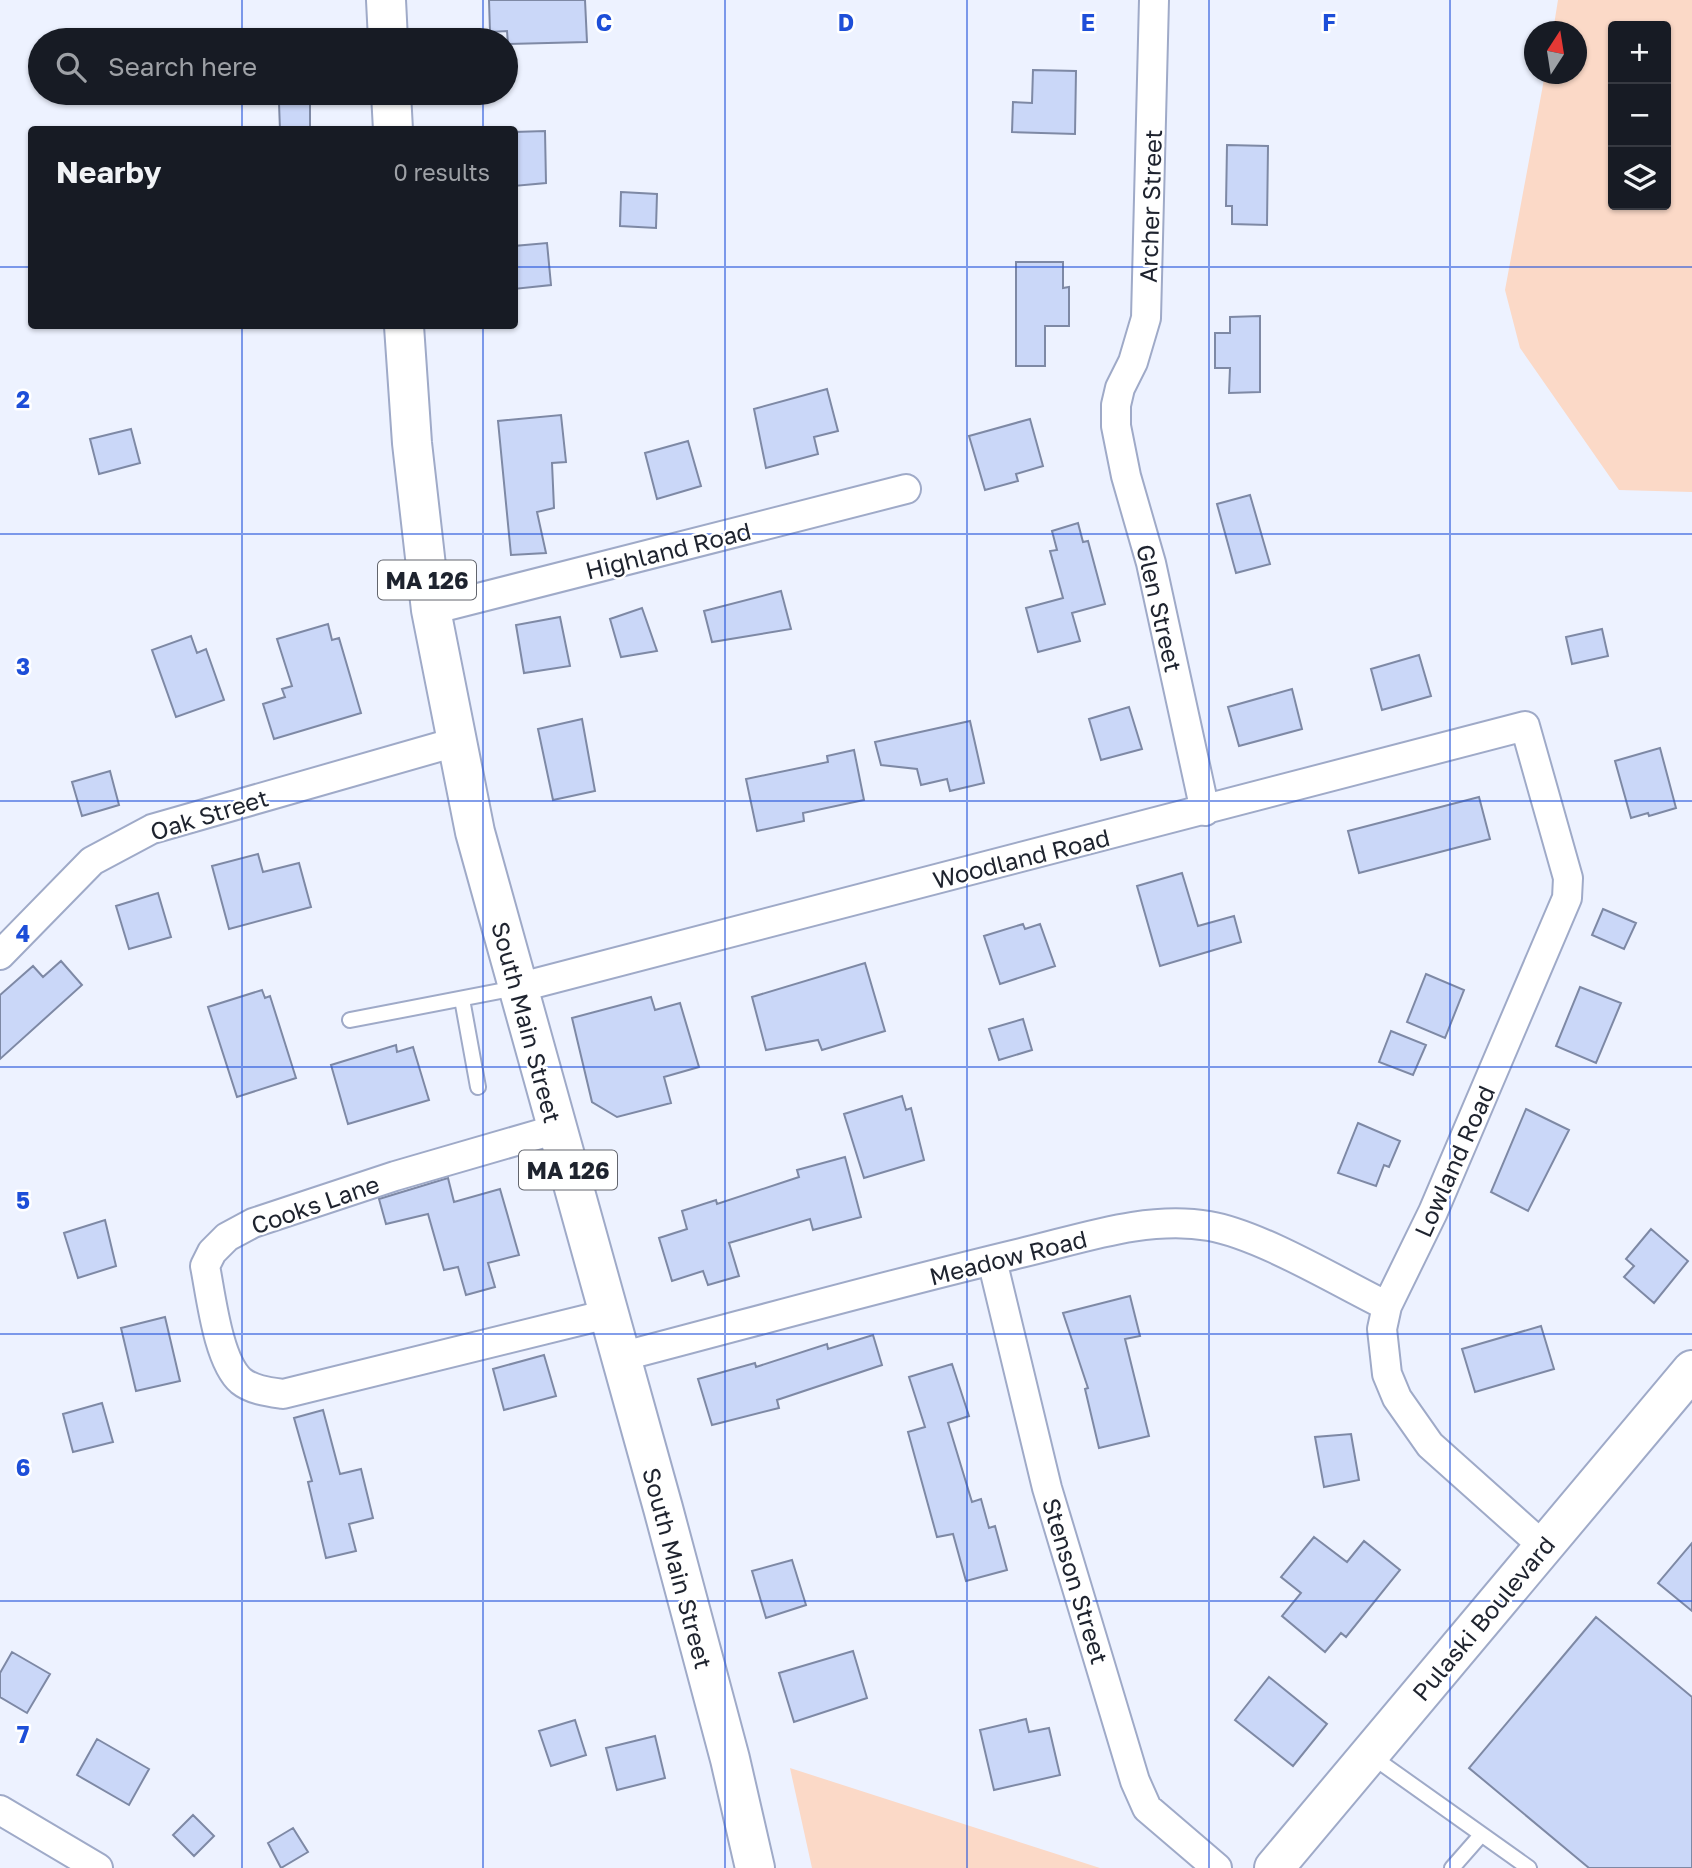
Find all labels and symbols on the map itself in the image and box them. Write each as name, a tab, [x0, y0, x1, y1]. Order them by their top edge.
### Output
text: C	[596, 8, 612, 36]
text: D	[838, 8, 854, 36]
text: E	[1081, 8, 1095, 36]
text: F	[1322, 8, 1336, 36]
north arrow	[1524, 21, 1587, 84]
street label: Archer Street	[1133, 129, 1167, 283]
text: 2	[16, 385, 30, 413]
street label: Highland Road	[582, 515, 754, 585]
street label: Glen Street	[1131, 541, 1189, 675]
road number: MA 126	[378, 560, 476, 600]
text: 3	[16, 652, 30, 680]
street label: Oak Street	[146, 782, 272, 846]
street label: Woodland Road	[930, 822, 1112, 894]
street label: South Main Street	[486, 918, 568, 1126]
text: 4	[16, 919, 30, 947]
street label: Lowland Road	[1408, 1081, 1500, 1241]
road number: MA 126	[519, 1150, 617, 1190]
street label: Cooks Lane	[247, 1169, 383, 1239]
text: 5	[16, 1186, 30, 1214]
street label: Meadow Road	[926, 1223, 1090, 1291]
text: 6	[16, 1453, 30, 1481]
street label: South Main Street	[637, 1464, 719, 1672]
street label: Stenson Street	[1037, 1494, 1115, 1668]
street label: Pulaski Boulevard	[1406, 1530, 1560, 1706]
text: 7	[17, 1720, 29, 1748]

